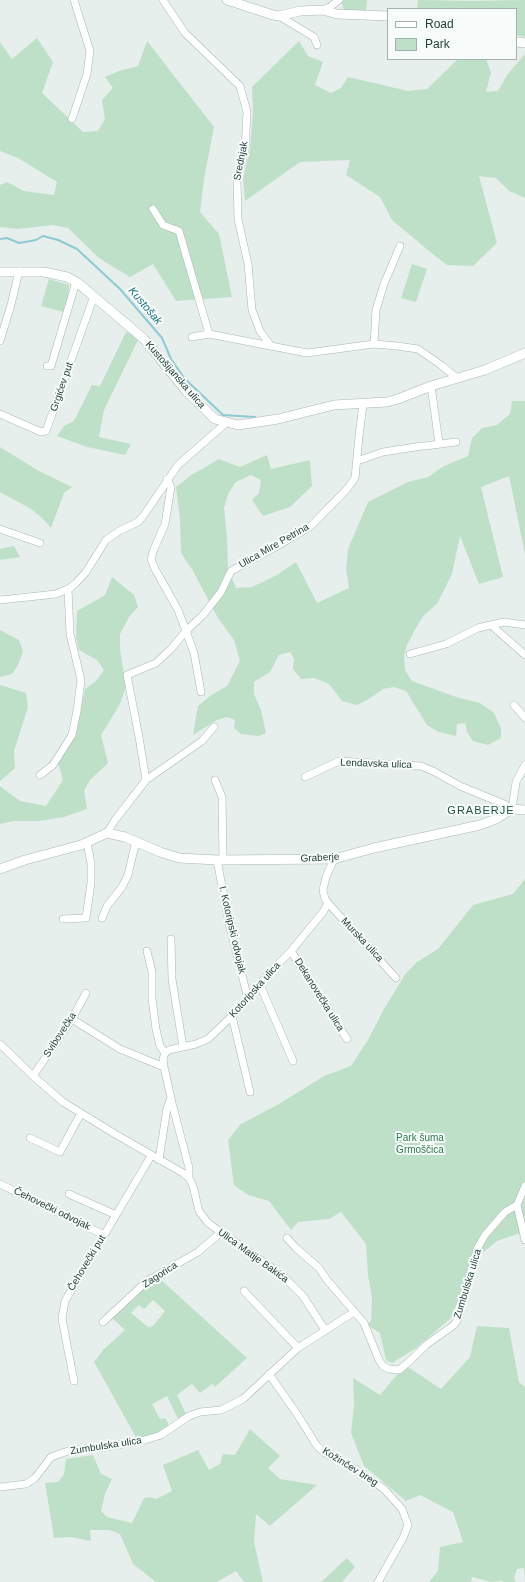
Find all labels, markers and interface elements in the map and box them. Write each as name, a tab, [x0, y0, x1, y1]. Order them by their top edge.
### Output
legend	[387, 8, 517, 60]
text: Road	[425, 17, 454, 31]
text: Park	[425, 37, 450, 51]
street label: Srednjak	[231, 140, 251, 182]
water label: Kustošak	[125, 284, 165, 328]
street label: Kustošijanska ulica	[143, 339, 207, 411]
street label: Grgićev put	[48, 361, 76, 413]
street label: Ulica Mire Petrina	[237, 521, 311, 571]
street label: Lendavska ulica	[340, 757, 412, 771]
district label: GRABERJE	[447, 804, 515, 818]
street label: Graberje	[300, 851, 340, 865]
street label: I. Kotoripski odvojak	[216, 885, 248, 975]
street label: Murska ulica	[338, 915, 386, 965]
street label: Dekanovečka ulica	[292, 956, 346, 1034]
street label: Kotoripska ulica	[227, 960, 283, 1020]
street label: Svibovečka	[41, 1010, 79, 1060]
park label: Park šuma Grmoščica	[396, 1132, 444, 1156]
street label: Čehovečki odvojak	[12, 1185, 92, 1233]
street label: Ulica Matije Bakića	[215, 1226, 291, 1286]
street label: Čehovečki put	[66, 1233, 108, 1293]
street label: Zumbulska ulica	[452, 1248, 484, 1320]
street label: Zagorica	[140, 1259, 180, 1291]
street label: Zumbulska ulica	[69, 1434, 143, 1458]
street label: Kožinčev breg	[320, 1445, 380, 1489]

